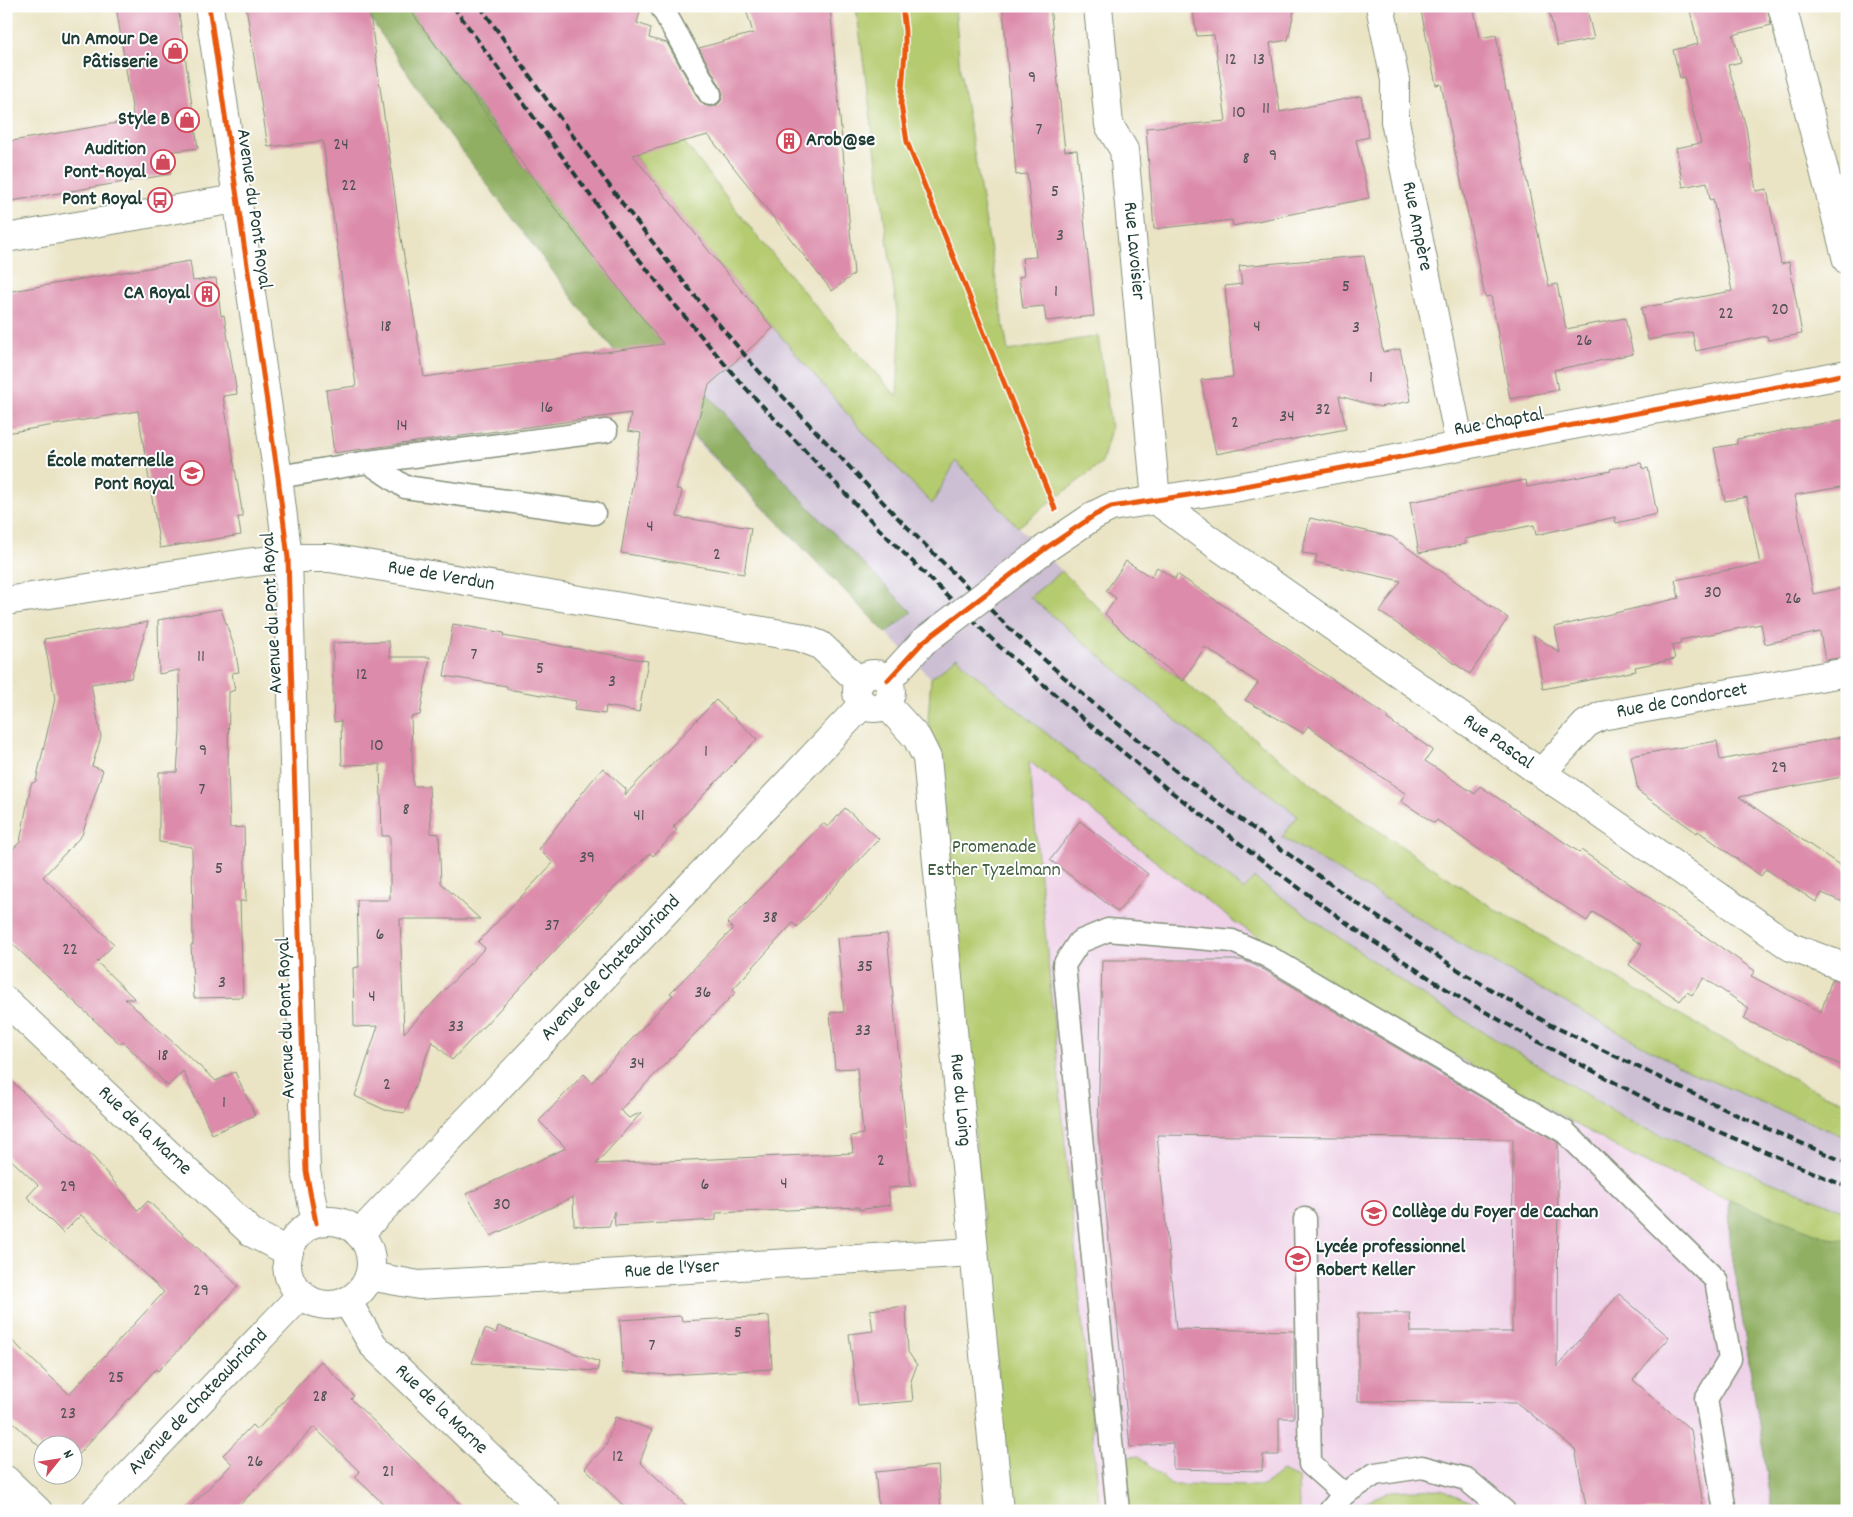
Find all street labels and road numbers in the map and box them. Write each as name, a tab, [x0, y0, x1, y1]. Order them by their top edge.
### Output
street label: Avenue du Pont Royal	[228, 127, 278, 291]
street label: Rue Ampère	[1394, 179, 1439, 274]
street label: Rue Lavoisier	[1115, 201, 1152, 302]
street label: Rue Chaptal	[1452, 401, 1546, 445]
street label: Avenue du Pont Royal	[255, 531, 291, 695]
street label: Rue de Verdun	[386, 554, 497, 599]
street label: Rue de Condorcet	[1614, 676, 1750, 727]
street label: Rue Pascal	[1457, 708, 1539, 777]
street label: Avenue de Chateaubriand	[535, 889, 688, 1048]
street label: Avenue du Pont Royal	[270, 936, 304, 1099]
street label: Rue du Loing	[941, 1052, 978, 1148]
street label: Rue de la Marne	[91, 1080, 198, 1183]
street label: Rue de l'Yser	[623, 1253, 721, 1287]
street label: Avenue de Chateaubriand	[122, 1323, 275, 1482]
street label: Rue de la Marne	[388, 1358, 494, 1462]

